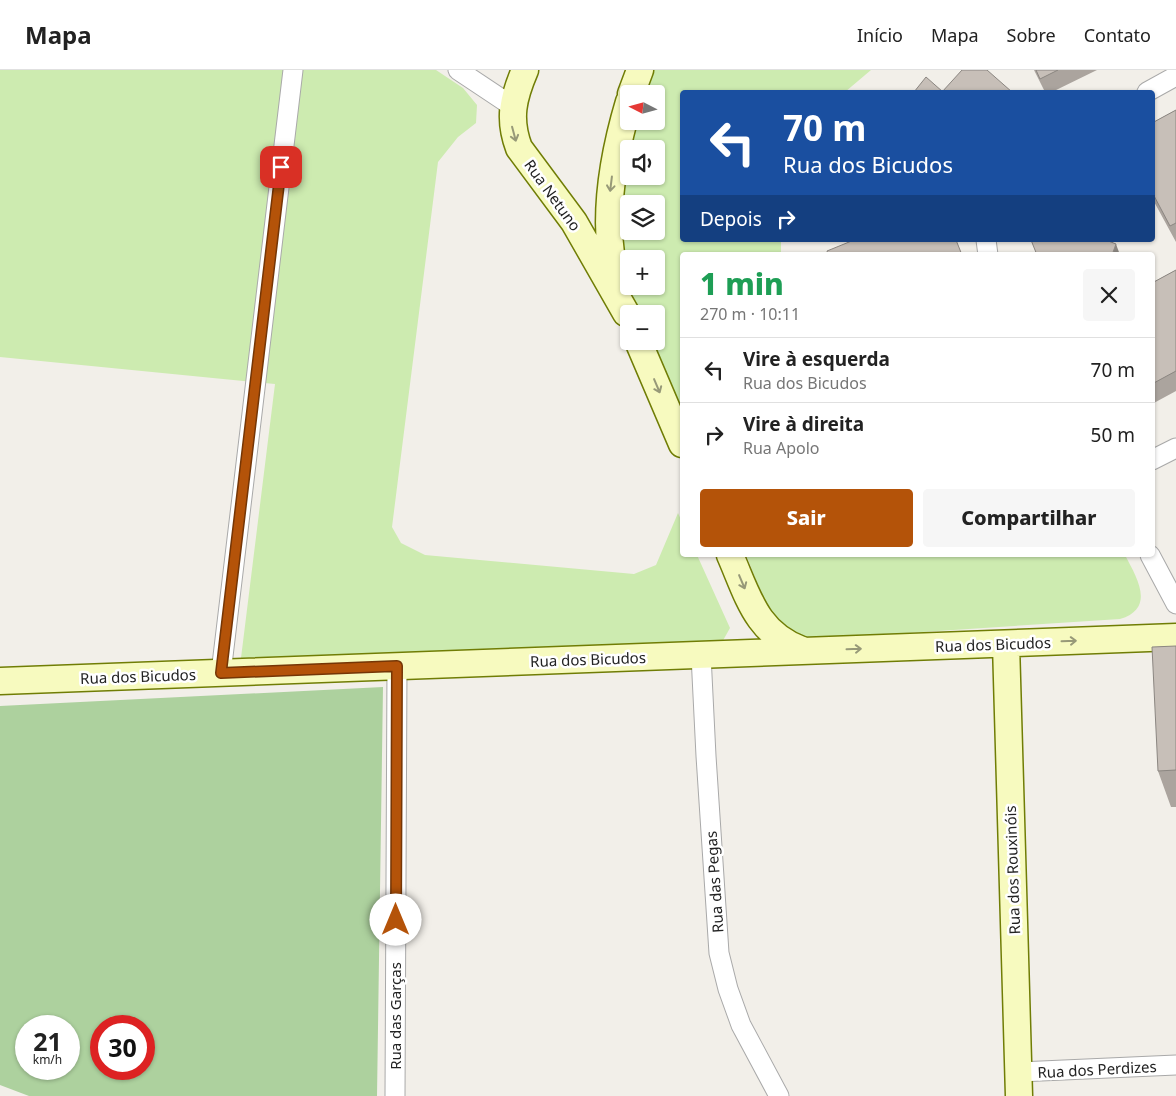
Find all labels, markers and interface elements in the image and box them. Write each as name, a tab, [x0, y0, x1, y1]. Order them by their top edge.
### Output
text: Mapa	[25, 18, 92, 51]
text: Início	[857, 23, 903, 47]
text: Mapa	[931, 23, 979, 47]
text: Sobre	[1007, 23, 1056, 47]
text: Contato	[1084, 23, 1151, 47]
north arrow	[620, 85, 665, 130]
map controls	[620, 85, 665, 350]
text: 70 m	[783, 104, 866, 151]
icon: left	[700, 110, 765, 175]
one-way arrow	[510, 125, 520, 141]
button: sound	[620, 140, 665, 185]
pin	[260, 146, 302, 188]
text: Rua dos Bicudos	[783, 149, 953, 179]
icon: arrive	[267, 153, 295, 181]
street label: Rua Netuno	[520, 155, 586, 235]
one-way arrow	[606, 176, 616, 192]
button: layers	[620, 195, 665, 240]
icon: right	[772, 205, 800, 233]
text: Depois	[700, 206, 762, 232]
button: +	[620, 250, 665, 295]
text: 1 min	[700, 263, 784, 304]
button: close	[1083, 269, 1135, 321]
text: 270 m · 10:11	[700, 303, 800, 325]
button: −	[620, 305, 665, 350]
text: Vire à esquerda	[743, 346, 890, 372]
icon: left	[700, 356, 728, 384]
text: 70 m	[1091, 357, 1135, 383]
text: Rua dos Bicudos	[743, 372, 867, 394]
one-way arrow	[653, 378, 663, 393]
text: Vire à direita	[743, 411, 864, 437]
icon: right	[700, 421, 728, 449]
text: 50 m	[1091, 422, 1135, 448]
text: Rua Apolo	[743, 437, 820, 459]
button: Sair	[700, 489, 913, 547]
button: Compartilhar	[923, 489, 1135, 547]
one-way arrow	[737, 574, 747, 589]
street label: Rua dos Bicudos	[935, 632, 1051, 656]
one-way arrow	[1061, 637, 1077, 646]
one-way arrow	[846, 645, 862, 654]
street label: Rua dos Bicudos	[530, 647, 646, 671]
street label: Rua dos Bicudos	[80, 664, 196, 688]
street label: Rua dos Rouxinóis	[1000, 805, 1024, 935]
street label: Rua das Pegas	[700, 830, 728, 934]
position arrow	[369, 893, 421, 945]
street label: Rua das Garças	[385, 962, 405, 1070]
speed limit sign: 30	[90, 1015, 155, 1080]
text: 21	[33, 1024, 62, 1058]
text: km/h	[33, 1051, 62, 1068]
street label: Rua dos Perdizes	[1037, 1056, 1157, 1082]

